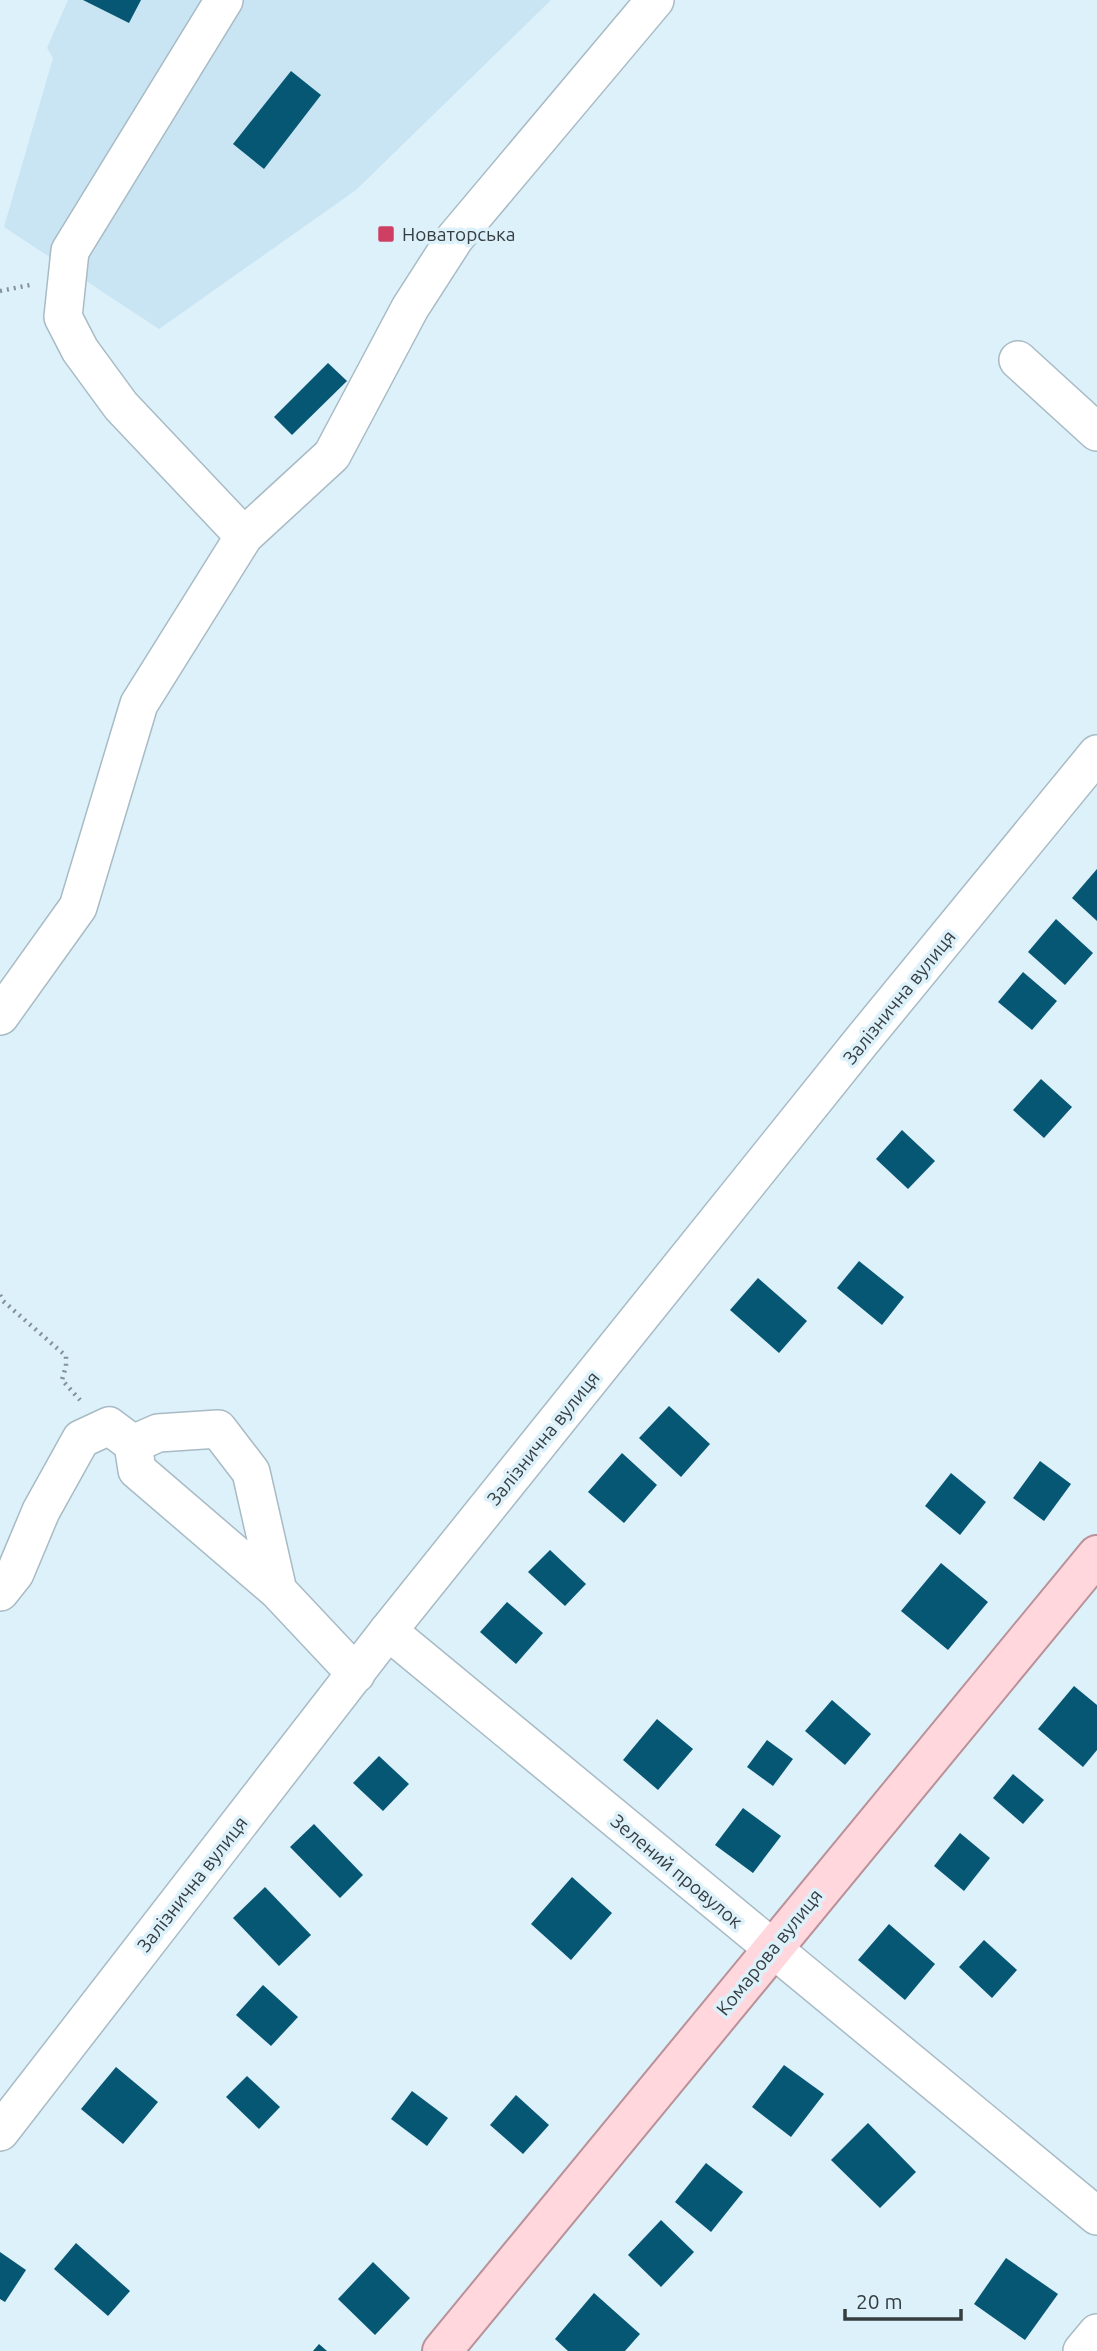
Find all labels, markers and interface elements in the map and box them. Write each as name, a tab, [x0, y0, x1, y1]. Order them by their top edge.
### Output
place label: Новаторська	[402, 223, 516, 245]
marker: Новаторська	[376, 224, 396, 244]
street label: Залізнична вулиця	[838, 926, 960, 1068]
street label: Залізнична вулиця	[482, 1367, 604, 1509]
street label: Зелений провулок	[607, 1809, 747, 1933]
street label: Залізнична вулиця	[132, 1812, 252, 1956]
street label: Комарова вулиця	[711, 1885, 827, 2019]
scale bar	[845, 2278, 960, 2322]
text: 20 m	[856, 2289, 903, 2313]

